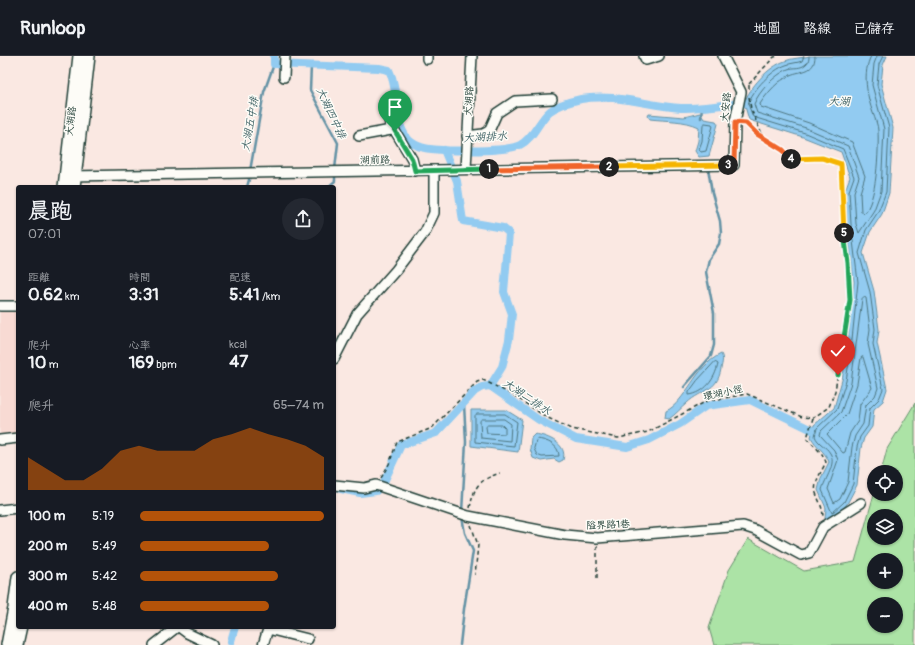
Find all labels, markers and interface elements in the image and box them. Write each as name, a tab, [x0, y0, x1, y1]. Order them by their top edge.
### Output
text: Runloop	[20, 16, 85, 40]
text: 地圖	[753, 20, 781, 37]
text: 路線	[803, 20, 831, 37]
text: 已儲存	[853, 20, 895, 37]
water label: 大湖四中排	[313, 85, 349, 142]
street label: 大湖路	[462, 86, 476, 116]
pin	[378, 90, 412, 131]
street label: 大安路	[718, 91, 734, 123]
water label: 大湖五中排	[239, 95, 261, 152]
water label: 大湖	[828, 95, 851, 108]
icon: arrive	[384, 96, 406, 118]
street label: 大湖路	[63, 105, 79, 137]
water label: 大湖排水	[463, 129, 508, 145]
pin: 4	[781, 149, 801, 169]
text: 4	[788, 152, 794, 165]
street label: 湖前路	[360, 154, 390, 166]
pin: 3	[718, 155, 738, 175]
pin: 2	[599, 157, 619, 177]
text: 3	[725, 158, 731, 171]
pin: 1	[479, 159, 499, 179]
text: 2	[606, 160, 612, 173]
text: 1	[487, 162, 491, 175]
text: 晨跑	[28, 197, 72, 225]
button: share	[282, 198, 324, 240]
pin: 5	[834, 223, 854, 243]
text: 07:01	[28, 226, 61, 242]
text: 5	[841, 226, 847, 239]
text: 距離	[28, 271, 50, 284]
text: 時間	[129, 271, 151, 284]
text: 配速	[229, 271, 251, 284]
text: 0.62	[28, 284, 63, 305]
text: 3:31	[129, 284, 159, 305]
text: 5:41	[229, 284, 260, 305]
text: km	[63, 290, 79, 303]
text: /km	[260, 290, 280, 303]
pin	[821, 334, 855, 375]
text: kcal	[229, 338, 247, 351]
text: 爬升	[28, 339, 50, 352]
text: 心率	[129, 339, 151, 352]
icon: check	[827, 340, 849, 362]
text: 47	[229, 351, 248, 372]
text: 10	[28, 352, 46, 373]
text: 169	[129, 352, 154, 373]
text: m	[46, 358, 58, 371]
text: bpm	[154, 358, 177, 371]
water label: 大湖二排水	[501, 376, 554, 418]
street label: 環湖小徑	[702, 383, 744, 403]
text: 65–74 m	[273, 397, 324, 413]
text: 爬升	[28, 398, 54, 414]
map controls	[867, 465, 903, 633]
button: locate	[867, 465, 903, 501]
text: 100 m	[28, 508, 65, 524]
text: 5:19	[92, 508, 114, 524]
button: layers	[867, 509, 903, 545]
street label: 隘界路1巷	[586, 518, 631, 532]
text: 200 m	[28, 538, 67, 554]
text: 5:49	[92, 538, 117, 554]
button: +	[867, 553, 903, 589]
text: 300 m	[28, 568, 67, 584]
text: 5:42	[92, 568, 117, 584]
button: −	[867, 597, 903, 633]
text: 400 m	[28, 598, 68, 614]
text: 5:48	[92, 598, 117, 614]

